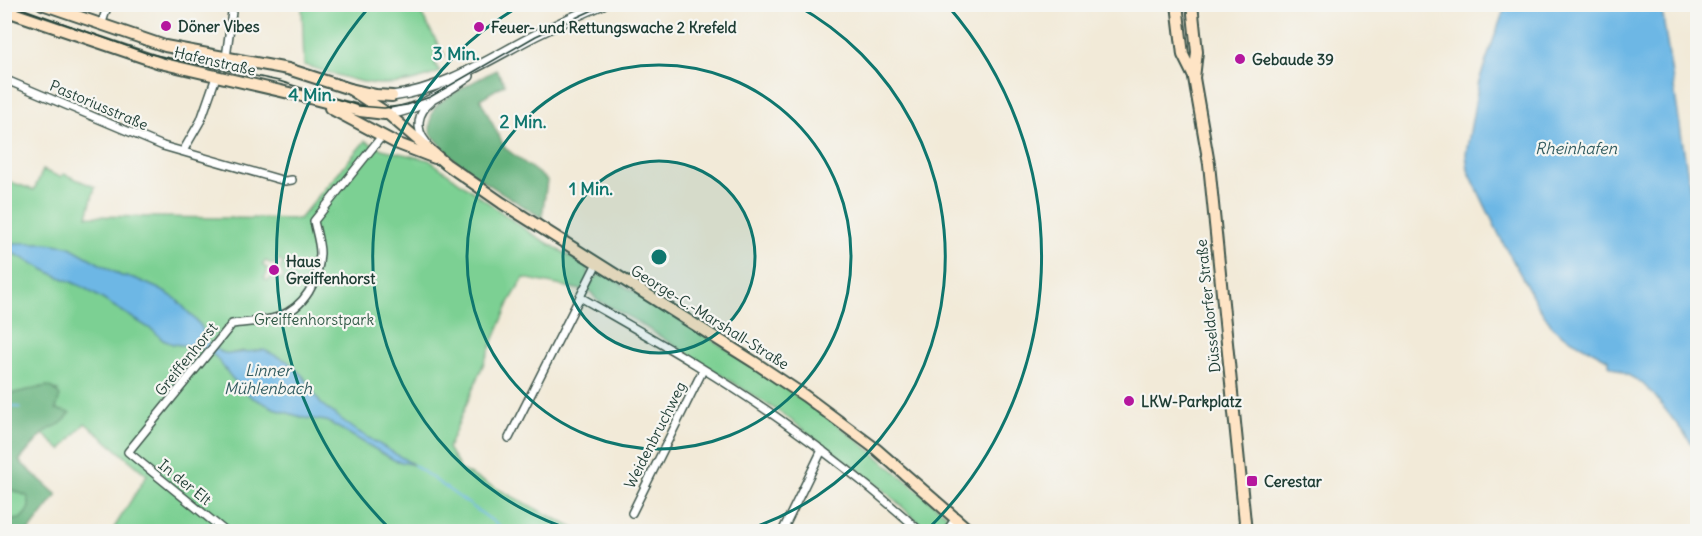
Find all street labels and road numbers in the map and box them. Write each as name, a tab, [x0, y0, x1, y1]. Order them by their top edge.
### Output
street label: Hafenstraße	[172, 42, 258, 80]
street label: Pastoriusstraße	[47, 76, 151, 134]
street label: Düsseldorfer Straße	[1192, 238, 1224, 374]
street label: George-C.-Marshall-Straße	[627, 260, 793, 374]
street label: Greiffenhorst	[151, 318, 221, 400]
street label: Weidenbruchweg	[620, 378, 690, 492]
street label: In der Elt	[155, 455, 215, 509]

